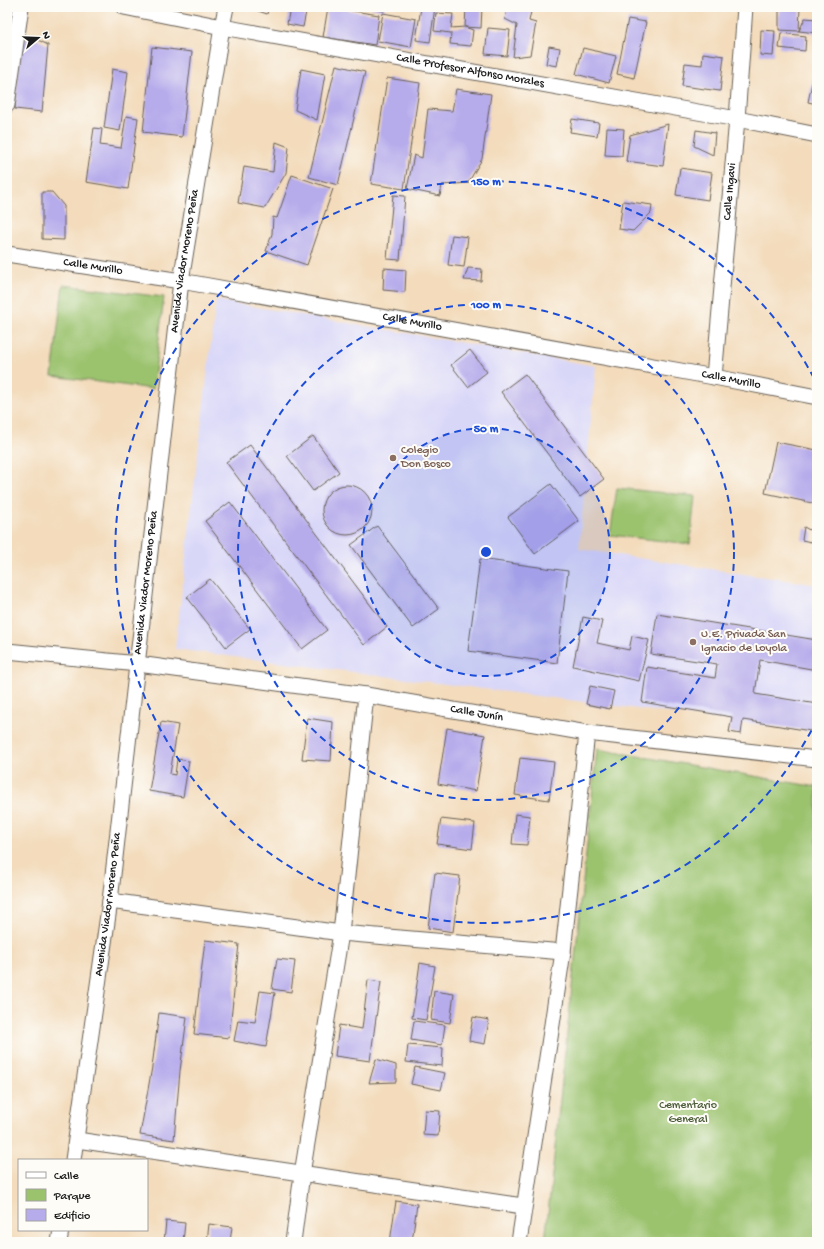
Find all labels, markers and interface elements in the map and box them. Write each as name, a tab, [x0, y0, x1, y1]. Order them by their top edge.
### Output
north arrow	[18, 18, 58, 58]
text: N	[39, 30, 52, 41]
street label: Calle Profesor Alfonso Morales	[395, 51, 546, 91]
street label: Calle Ingavi	[721, 162, 740, 221]
text: 150 m	[470, 176, 501, 190]
street label: Avenida Viador Moreno Peña	[168, 188, 203, 334]
street label: Calle Murillo	[62, 256, 124, 279]
text: 100 m	[470, 299, 501, 313]
street label: Calle Murillo	[381, 310, 443, 335]
street label: Calle Murillo	[700, 368, 762, 393]
text: 50 m	[474, 423, 499, 437]
place label: Colegio Don Bosco	[400, 444, 451, 472]
marker: Colegio Don Bosco	[388, 453, 398, 463]
street label: Avenida Viador Moreno Peña	[131, 510, 162, 655]
centre of rings	[479, 545, 493, 559]
place label: U.E. Privada San Ignacio de Loyola	[701, 628, 787, 656]
marker: U.E. Privada San Ignacio de Loyola	[688, 637, 698, 647]
street label: Calle Junín	[449, 703, 505, 726]
street label: Avenida Viador Moreno Peña	[92, 832, 125, 977]
park label: Cementario General	[659, 1099, 717, 1127]
legend	[18, 1159, 148, 1231]
text: Calle	[54, 1170, 79, 1184]
text: Parque	[53, 1190, 91, 1204]
text: Edificio	[54, 1210, 90, 1224]

